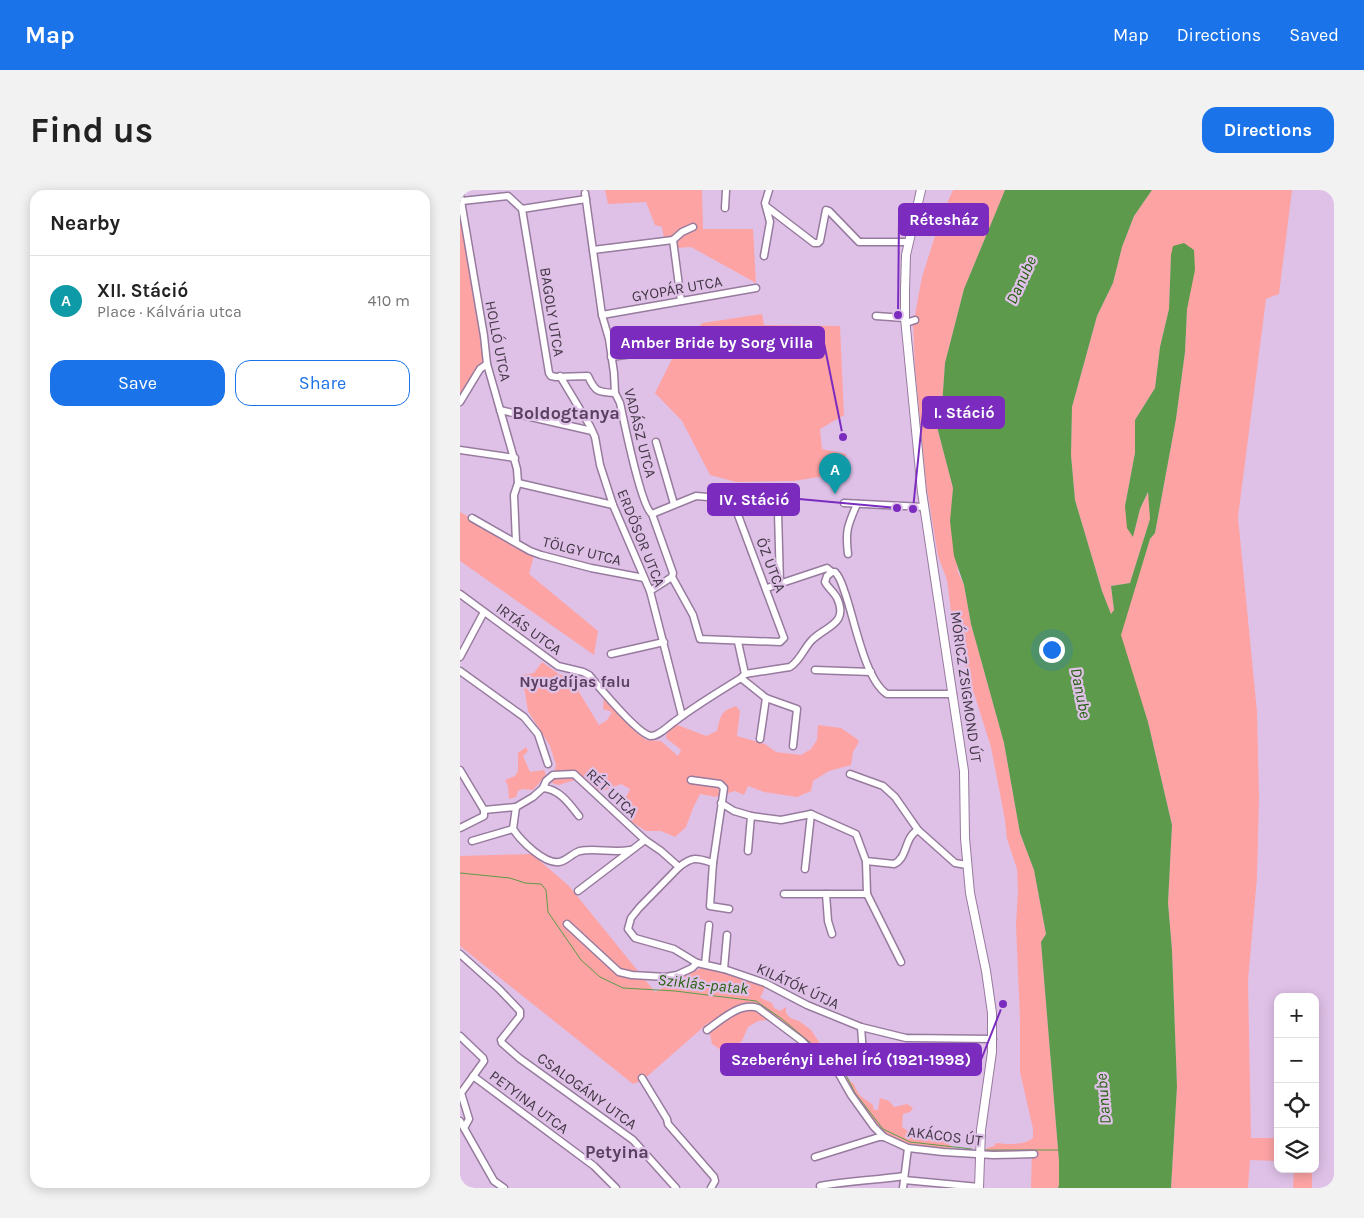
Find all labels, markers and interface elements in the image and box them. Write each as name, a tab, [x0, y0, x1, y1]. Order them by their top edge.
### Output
text: Map	[25, 21, 75, 49]
text: Map	[1113, 24, 1149, 46]
text: Directions	[1177, 24, 1261, 46]
text: Saved	[1289, 24, 1339, 46]
button: Directions	[1202, 107, 1334, 153]
text: Find us	[30, 110, 153, 151]
callout: Rétesház	[899, 204, 988, 235]
text: Rétesház	[909, 210, 979, 229]
text: Nearby	[50, 211, 120, 235]
water label: Danube	[1002, 252, 1041, 307]
street label: BAGOLY UTCA	[536, 266, 568, 358]
street label: GYOPÁR UTCA	[630, 272, 724, 306]
text: XII. Stáció	[97, 280, 188, 302]
text: A	[61, 291, 71, 310]
text: 410 m	[368, 291, 410, 310]
street label: HOLLÓ UTCA	[481, 299, 515, 383]
text: Place · Kálvária utca	[97, 302, 242, 321]
callout: Amber Bride by Sorg Villa	[611, 327, 824, 358]
text: Amber Bride by Sorg Villa	[621, 333, 813, 352]
button: Save	[50, 360, 225, 406]
button: Share	[235, 360, 410, 406]
street label: VADÁSZ UTCA	[620, 386, 660, 480]
callout: I. Stáció	[923, 397, 1004, 428]
district label: Boldogtanya	[512, 402, 620, 424]
text: I. Stáció	[933, 403, 995, 422]
pin: A	[819, 453, 851, 494]
callout: IV. Stáció	[708, 484, 799, 515]
street label: ERDŐSOR UTCA	[613, 486, 669, 590]
text: IV. Stáció	[719, 490, 789, 509]
street label: TÖLGY UTCA	[541, 532, 624, 570]
street label: ŐZ UTCA	[752, 535, 790, 595]
street label: IRTÁS UTCA	[493, 599, 566, 659]
street label: MÓRICZ ZSIGMOND ÚT	[946, 610, 986, 764]
your location	[1039, 637, 1065, 663]
water label: Danube	[1067, 666, 1095, 720]
district label: Nyugdíjas falu	[519, 672, 631, 691]
street label: RÉT UTCA	[583, 765, 642, 822]
street label: KILÁTÓK ÚTJA	[754, 959, 843, 1013]
water label: Sziklás-patak	[657, 970, 750, 998]
map controls	[1274, 993, 1319, 1173]
button: +	[1274, 993, 1319, 1038]
button: −	[1274, 1038, 1319, 1083]
callout: Szeberényi Lehel Író (1921-1998)	[721, 1044, 981, 1075]
street label: CSALOGÁNY UTCA	[534, 1049, 641, 1133]
text: Szeberényi Lehel Író (1921-1998)	[731, 1050, 971, 1069]
street label: PETYINA UTCA	[486, 1066, 572, 1138]
water label: Danube	[1091, 1072, 1115, 1125]
button: locate	[1274, 1083, 1319, 1128]
street label: AKÁCOS ÚT	[907, 1122, 984, 1150]
button: layers	[1274, 1128, 1319, 1173]
district label: Petyina	[585, 1141, 649, 1163]

